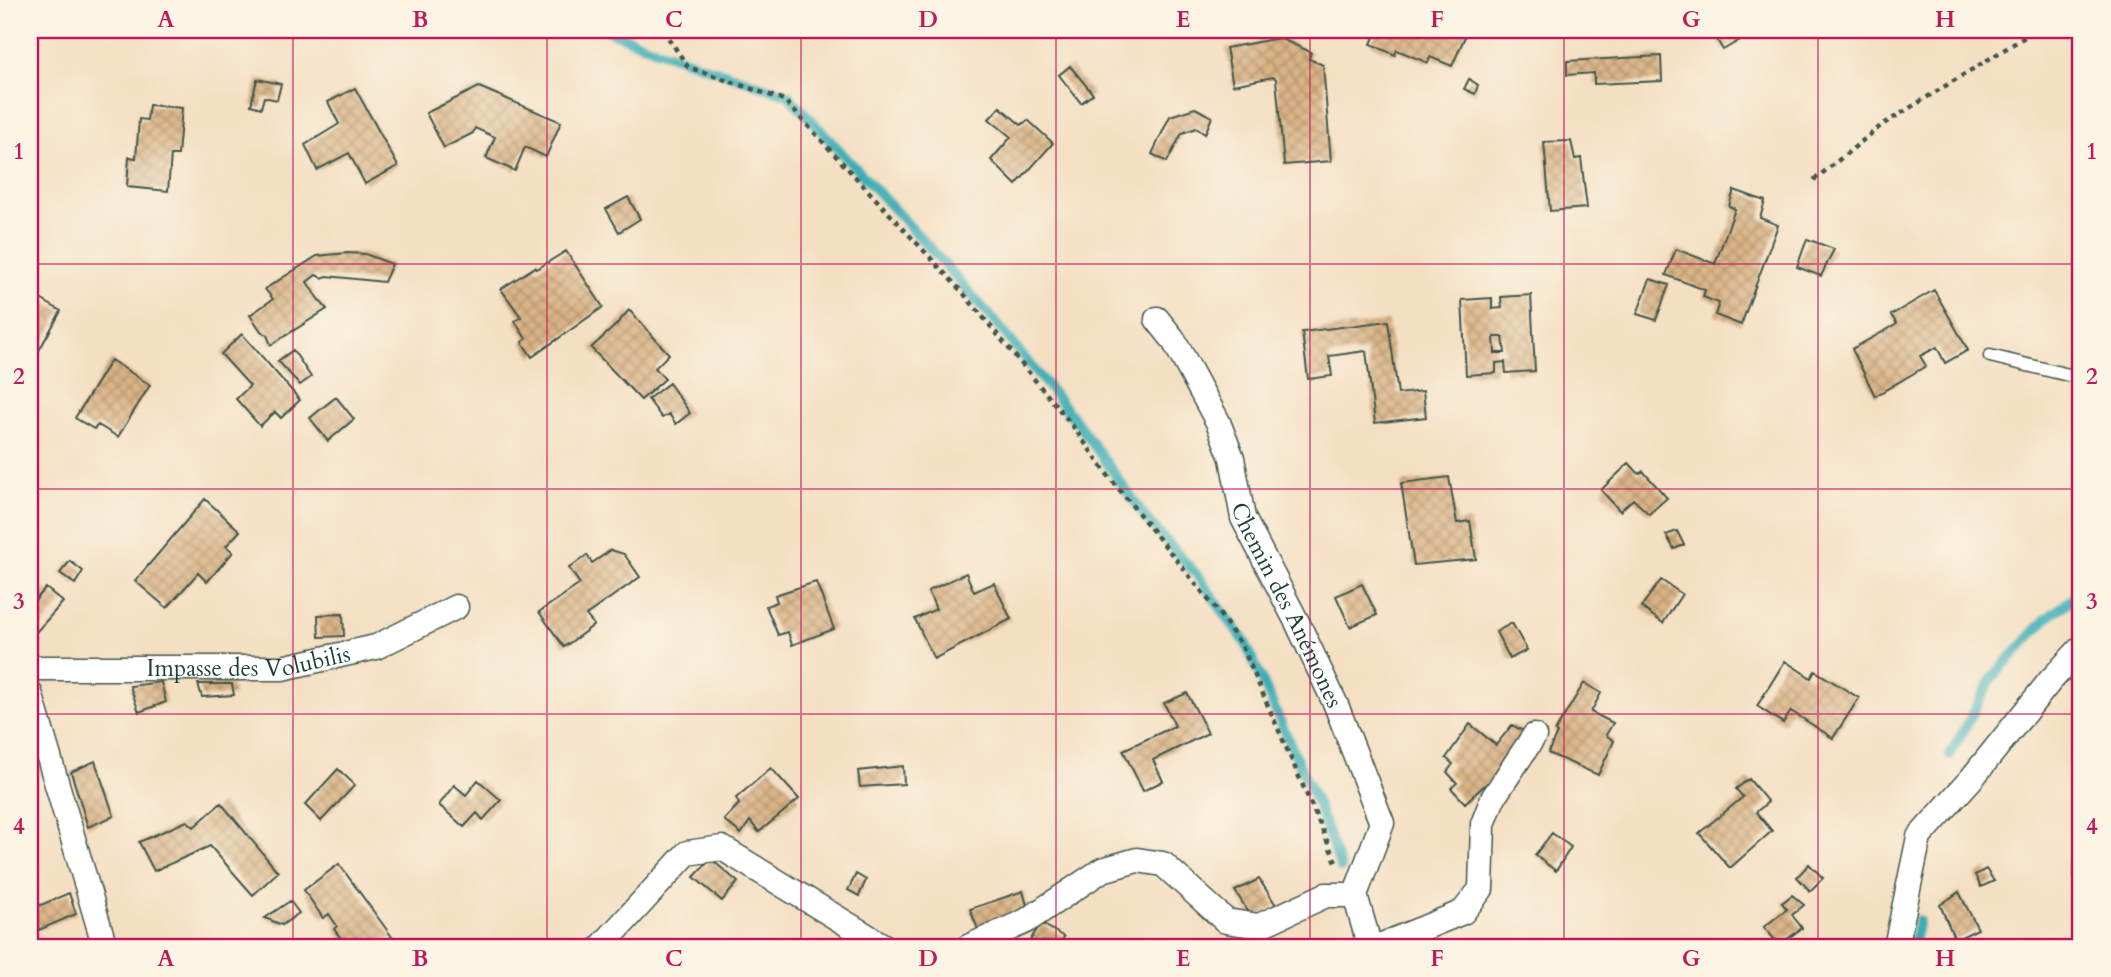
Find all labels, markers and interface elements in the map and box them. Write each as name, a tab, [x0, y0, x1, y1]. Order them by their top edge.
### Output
text: A	[157, 4, 175, 35]
text: B	[412, 4, 428, 35]
text: C	[665, 4, 683, 35]
text: D	[918, 4, 938, 35]
text: E	[1176, 4, 1190, 35]
text: F	[1430, 4, 1444, 35]
text: G	[1682, 4, 1701, 35]
text: H	[1935, 4, 1955, 35]
text: 1	[13, 136, 25, 167]
text: 1	[2086, 136, 2098, 167]
text: 2	[13, 361, 25, 392]
text: 2	[2086, 361, 2098, 392]
street label: Chemin des Anémones	[1225, 500, 1351, 713]
text: 3	[13, 586, 25, 617]
text: 3	[2086, 586, 2098, 617]
street label: Impasse des Volubilis	[147, 638, 353, 684]
text: 4	[13, 811, 25, 842]
text: 4	[2086, 811, 2098, 842]
text: A	[157, 943, 175, 974]
text: B	[412, 943, 428, 974]
text: C	[665, 943, 683, 974]
text: D	[918, 943, 938, 974]
text: E	[1176, 943, 1190, 974]
text: F	[1430, 943, 1444, 974]
text: G	[1682, 943, 1701, 974]
text: H	[1935, 943, 1955, 974]

